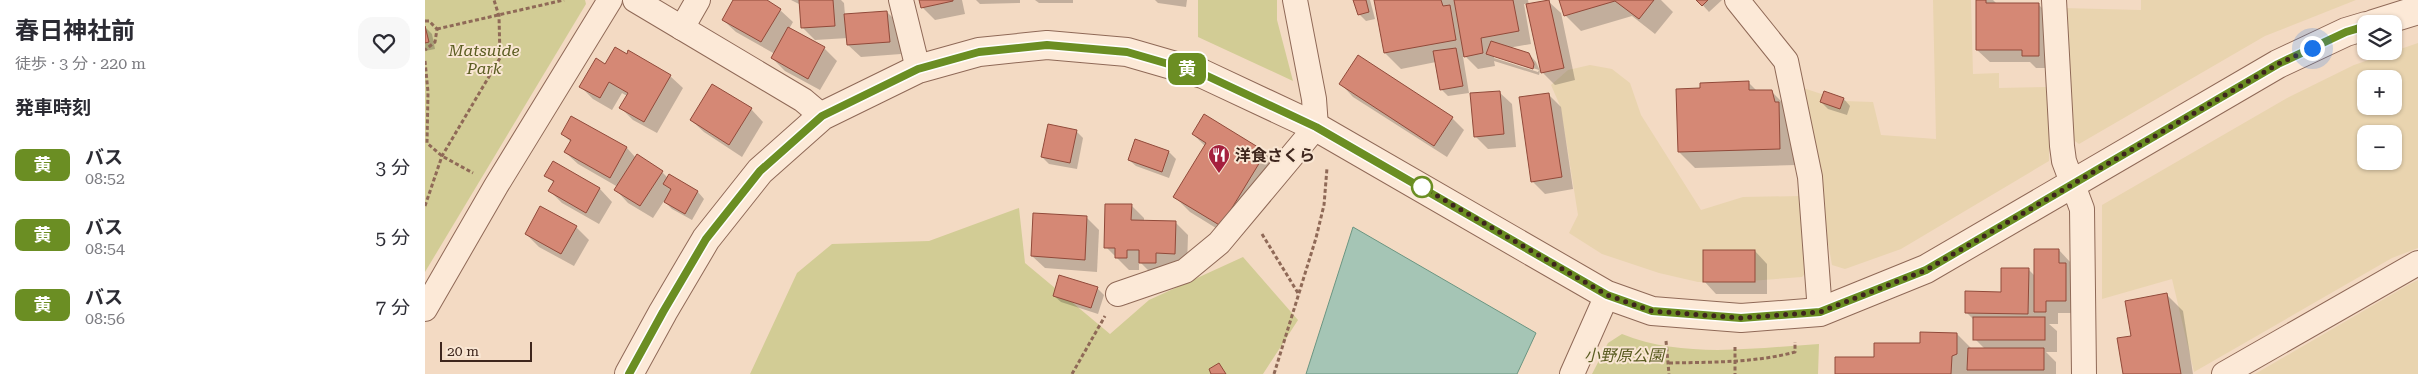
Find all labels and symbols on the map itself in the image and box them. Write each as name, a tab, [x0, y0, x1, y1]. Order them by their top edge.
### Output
your location	[2300, 36, 2325, 61]
park label: Matsuide Park	[447, 41, 520, 78]
line badge: 黄	[1171, 53, 1203, 85]
restaurant icon: 洋食さくら	[1207, 143, 1231, 174]
place label: 洋食さくら	[1235, 146, 1315, 165]
unlabelled marker	[1411, 176, 1433, 198]
scale bar	[440, 339, 533, 362]
park label: 小野原公園	[1584, 346, 1666, 365]

